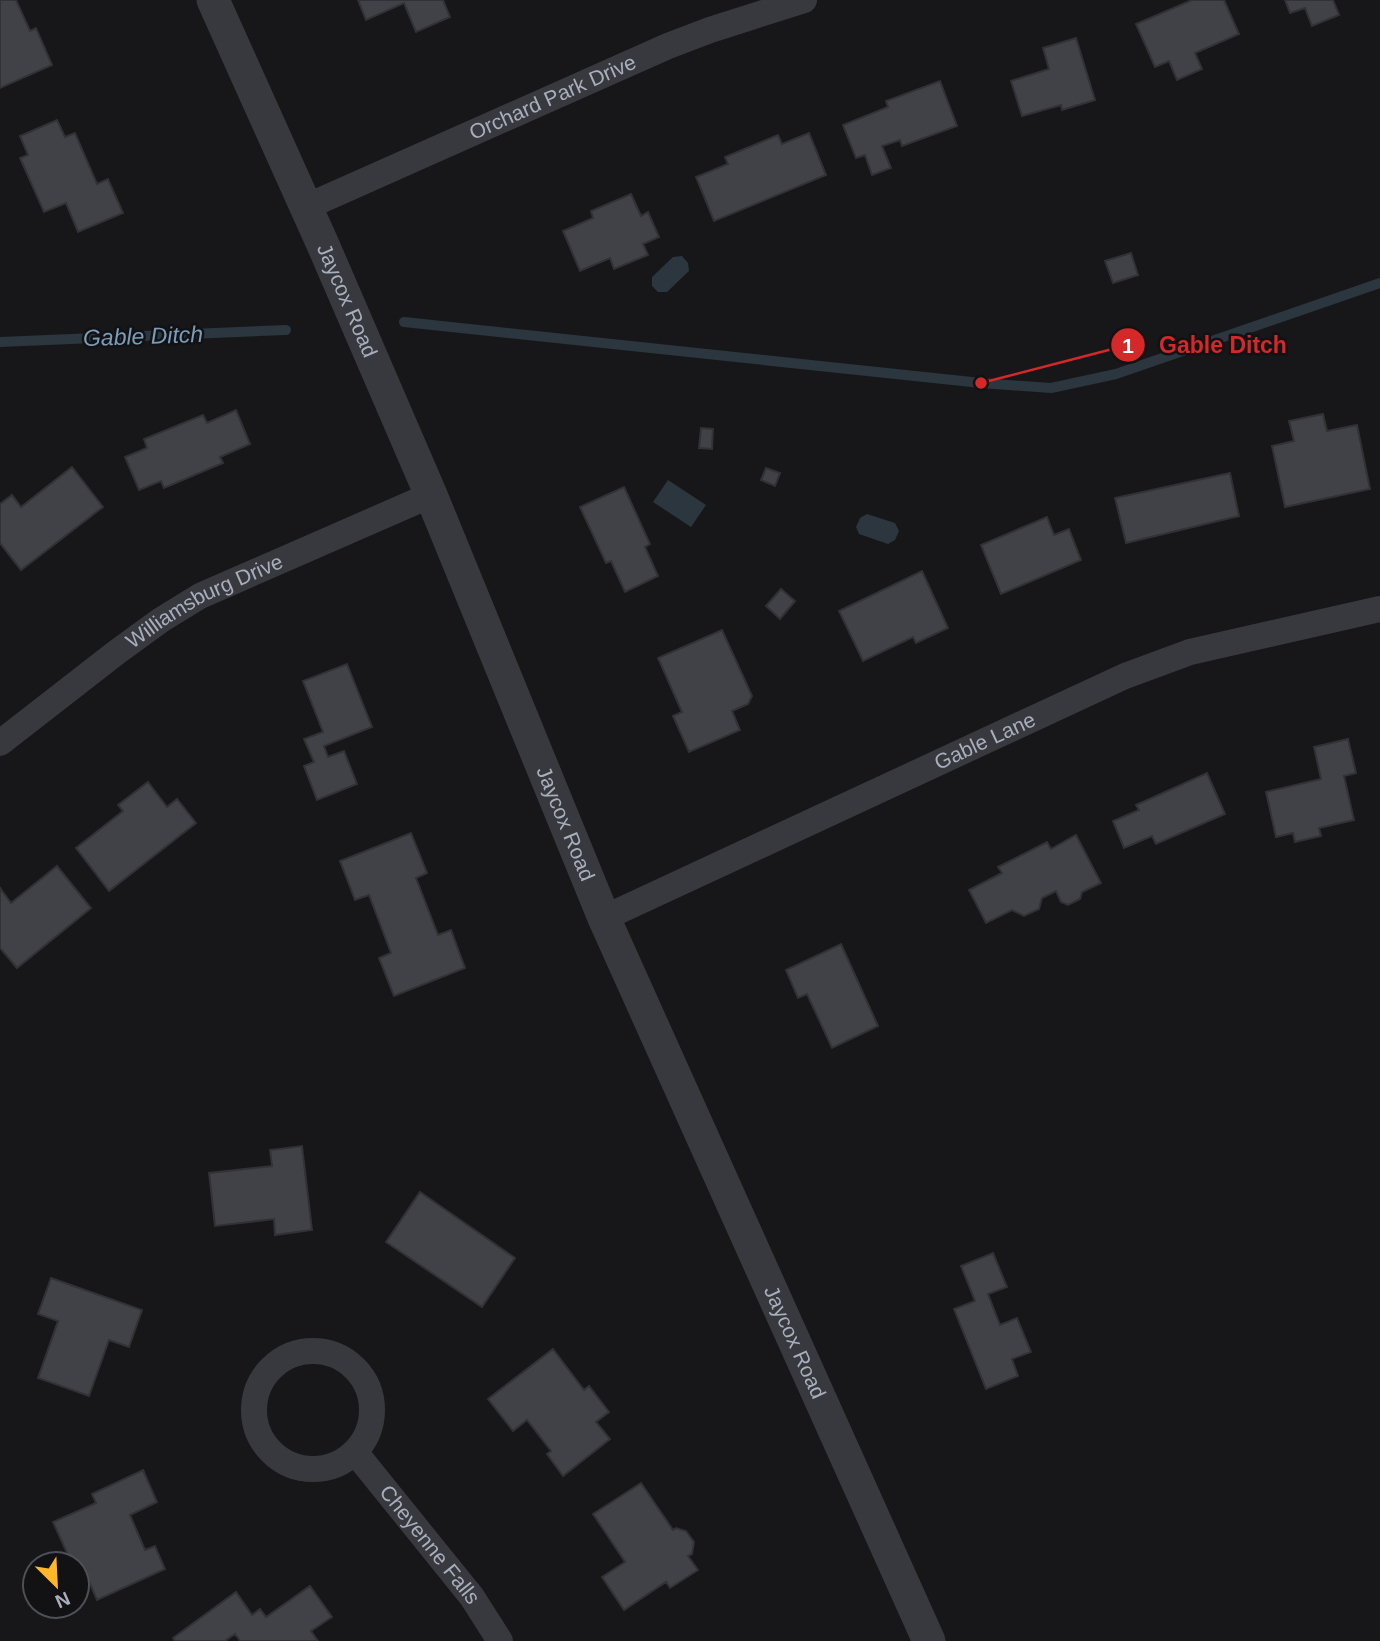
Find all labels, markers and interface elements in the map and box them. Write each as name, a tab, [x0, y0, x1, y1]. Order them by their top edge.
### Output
street label: Orchard Park Drive	[466, 50, 639, 144]
street label: Jaycox Road	[313, 240, 382, 361]
water label: Gable Ditch	[82, 321, 204, 351]
callout: Gable Ditch	[1110, 323, 1301, 367]
text: Gable Ditch	[1159, 332, 1287, 358]
text: 1	[1122, 334, 1134, 357]
street label: Williamsburg Drive	[121, 549, 286, 653]
street label: Gable Lane	[931, 707, 1039, 774]
street label: Jaycox Road	[532, 763, 600, 884]
street label: Jaycox Road	[760, 1282, 831, 1402]
street label: Cheyenne Falls	[375, 1480, 485, 1608]
north arrow	[21, 1550, 91, 1620]
text: N	[52, 1588, 73, 1612]

